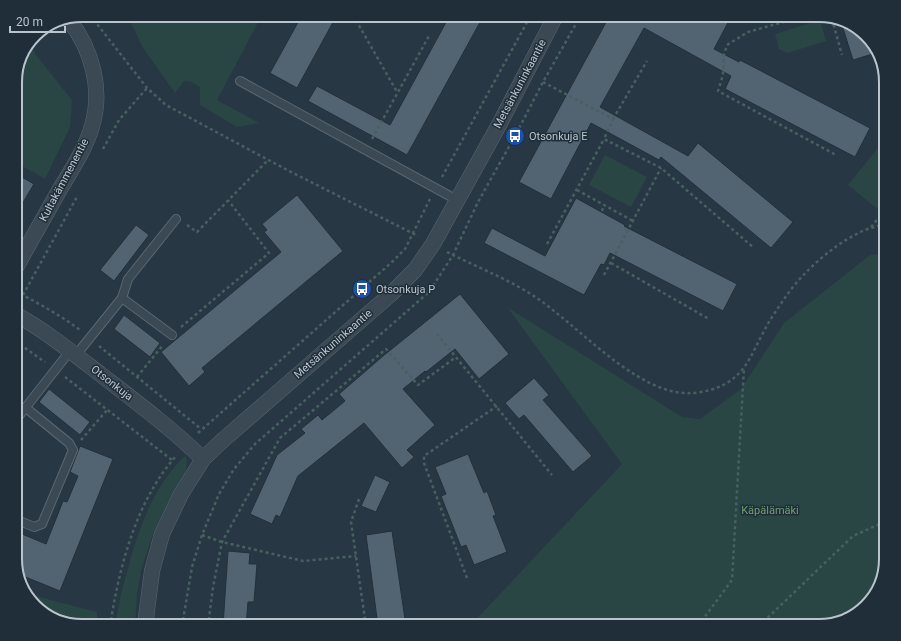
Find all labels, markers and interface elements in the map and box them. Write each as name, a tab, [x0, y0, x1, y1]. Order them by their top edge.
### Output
scale bar	[10, 8, 65, 34]
text: 20 m	[16, 15, 43, 29]
street label: Metsänkuninkaantie	[491, 37, 549, 131]
bus stop icon: Otsonkuja E	[504, 125, 526, 147]
place label: Otsonkuja E	[529, 130, 587, 143]
street label: Kultakämmenentie	[37, 136, 91, 224]
bus stop icon: Otsonkuja P	[351, 278, 373, 300]
place label: Otsonkuja P	[376, 283, 435, 296]
street label: Metsänkuninkaantie	[291, 307, 375, 381]
street label: Otsonkuja	[89, 363, 135, 403]
park label: Käpälämäki	[741, 504, 799, 517]

